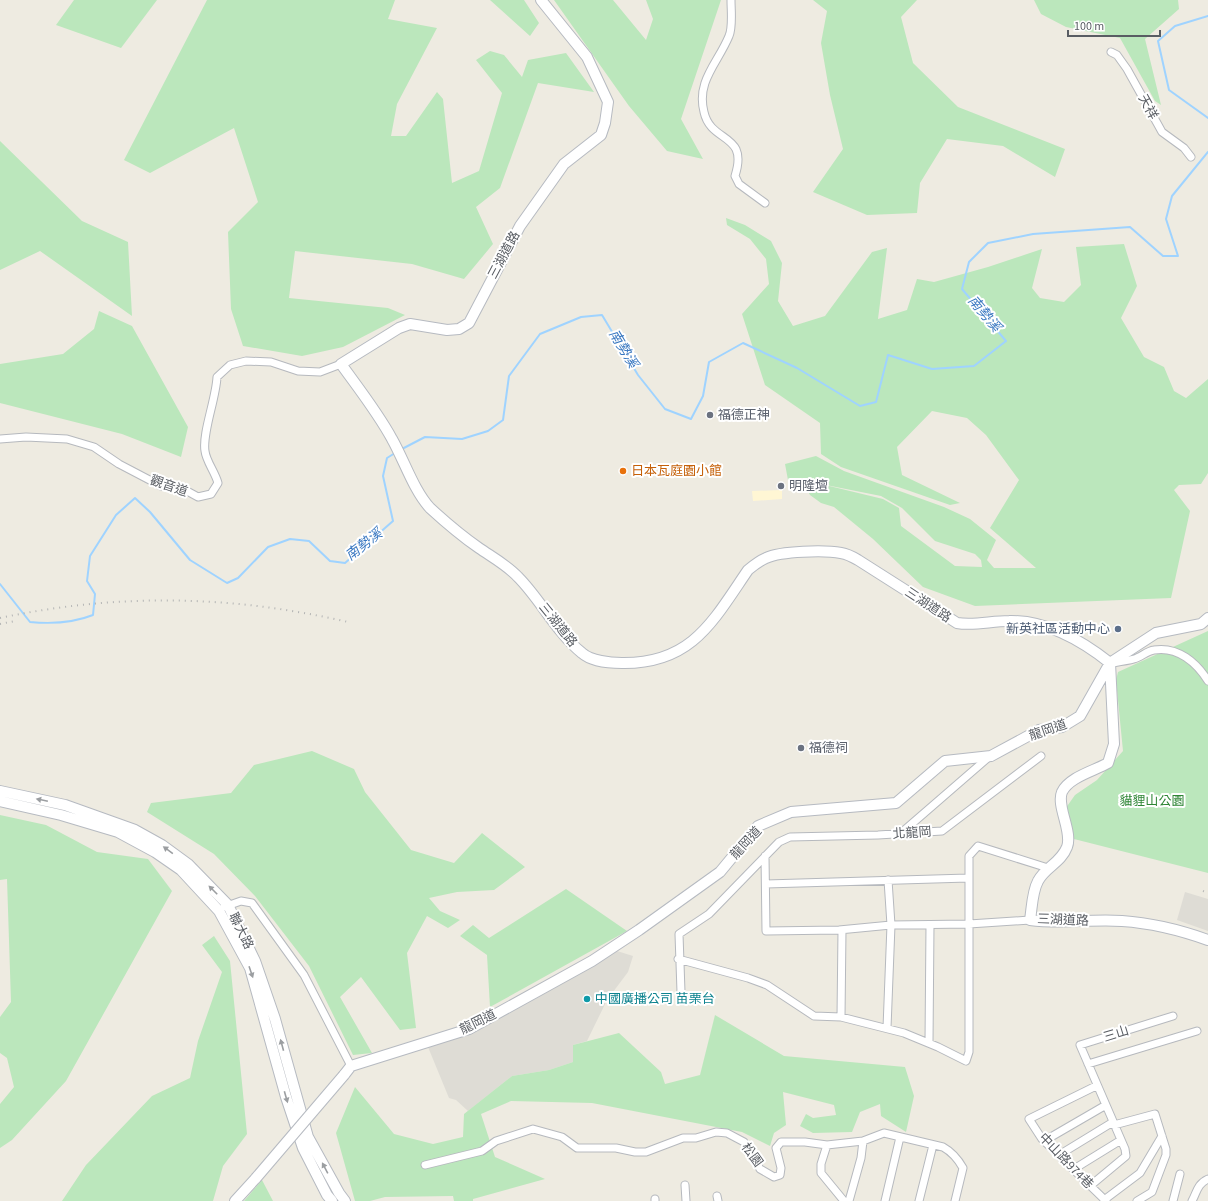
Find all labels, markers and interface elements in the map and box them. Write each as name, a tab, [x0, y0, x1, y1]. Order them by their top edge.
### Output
scale bar	[1068, 12, 1160, 38]
text: 100 m	[1074, 18, 1104, 35]
street label: 天祥	[1134, 91, 1162, 123]
street label: 三湖道路	[484, 228, 524, 282]
water label: 南勢溪	[963, 291, 1006, 338]
water label: 南勢溪	[604, 326, 643, 374]
place label: 福德正神	[718, 406, 770, 424]
marker: 福德正神	[705, 410, 715, 420]
place label: 日本瓦庭園小館	[631, 462, 722, 480]
marker: 日本瓦庭園小館	[618, 466, 628, 476]
street label: 觀音道	[148, 471, 190, 501]
place label: 明隆壇	[789, 477, 828, 495]
marker: 明隆壇	[776, 481, 786, 491]
water label: 南勢溪	[341, 523, 388, 566]
street label: 三湖道路	[901, 583, 955, 627]
street label: 三湖道路	[535, 599, 581, 651]
place label: 新英社區活動中心	[1006, 620, 1110, 638]
marker: 新英社區活動中心	[1113, 624, 1123, 634]
street label: 龍岡道	[1027, 715, 1069, 745]
place label: 福德祠	[809, 739, 848, 757]
marker: 福德祠	[796, 743, 806, 753]
park label: 貓貍山公園	[1119, 792, 1185, 810]
one-way arrow	[36, 796, 48, 802]
street label: 龍岡道	[726, 823, 766, 863]
street label: 北龍岡	[892, 823, 932, 843]
one-way arrow	[163, 846, 174, 854]
one-way arrow	[209, 885, 218, 895]
street label: 聯大路	[224, 910, 258, 952]
street label: 三湖道路	[1037, 910, 1089, 930]
one-way arrow	[248, 967, 254, 979]
place label: 中國廣播公司 苗栗台	[595, 990, 715, 1008]
marker: 中國廣播公司 苗栗台	[582, 994, 592, 1004]
street label: 龍岡道	[457, 1005, 499, 1039]
street label: 三山	[1101, 1022, 1131, 1046]
one-way arrow	[279, 1039, 285, 1052]
one-way arrow	[283, 1091, 289, 1103]
street label: 中山路974巷	[1035, 1129, 1097, 1193]
street label: 松園	[737, 1139, 767, 1171]
one-way arrow	[322, 1162, 328, 1173]

